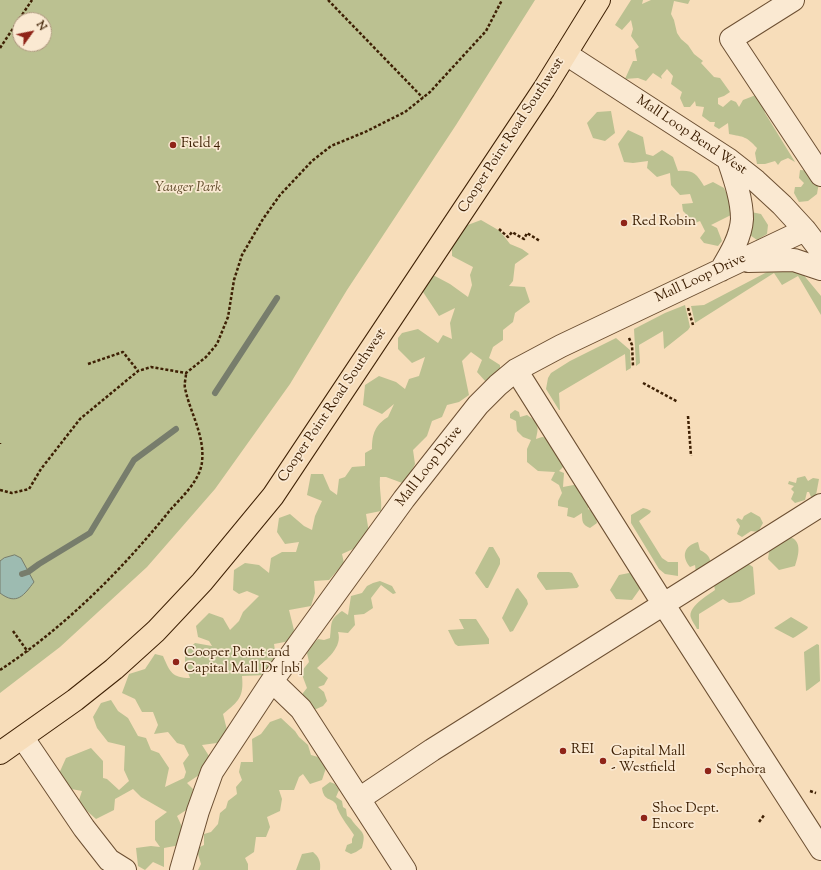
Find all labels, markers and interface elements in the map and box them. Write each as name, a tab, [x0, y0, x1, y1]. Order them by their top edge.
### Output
north arrow	[12, 12, 52, 52]
text: N	[32, 18, 50, 34]
street label: Cooper Point Road Southwest	[455, 55, 569, 217]
street label: Mall Loop Bend West	[632, 93, 750, 179]
place label: Field 4	[181, 137, 221, 153]
marker: Field 4	[168, 140, 178, 150]
park label: Yauger Park	[155, 181, 221, 197]
place label: Red Robin	[632, 215, 696, 231]
marker: Red Robin	[619, 218, 629, 228]
street label: Mall Loop Drive	[653, 251, 749, 307]
street label: Cooper Point Road Southwest	[275, 326, 391, 486]
street label: Mall Loop Drive	[393, 423, 467, 511]
place label: Cooper Point and Capital Mall Dr [nb]	[184, 646, 303, 678]
marker: Cooper Point and Capital Mall Dr [nb]	[171, 657, 181, 667]
place label: REI	[571, 743, 594, 759]
place label: Capital Mall - Westfield	[611, 745, 685, 778]
marker: REI	[558, 746, 568, 756]
marker: Capital Mall - Westfield	[598, 756, 608, 766]
place label: Sephora	[716, 763, 766, 779]
marker: Sephora	[703, 766, 713, 776]
place label: Shoe Dept. Encore	[652, 802, 719, 834]
marker: Shoe Dept. Encore	[639, 813, 649, 823]

